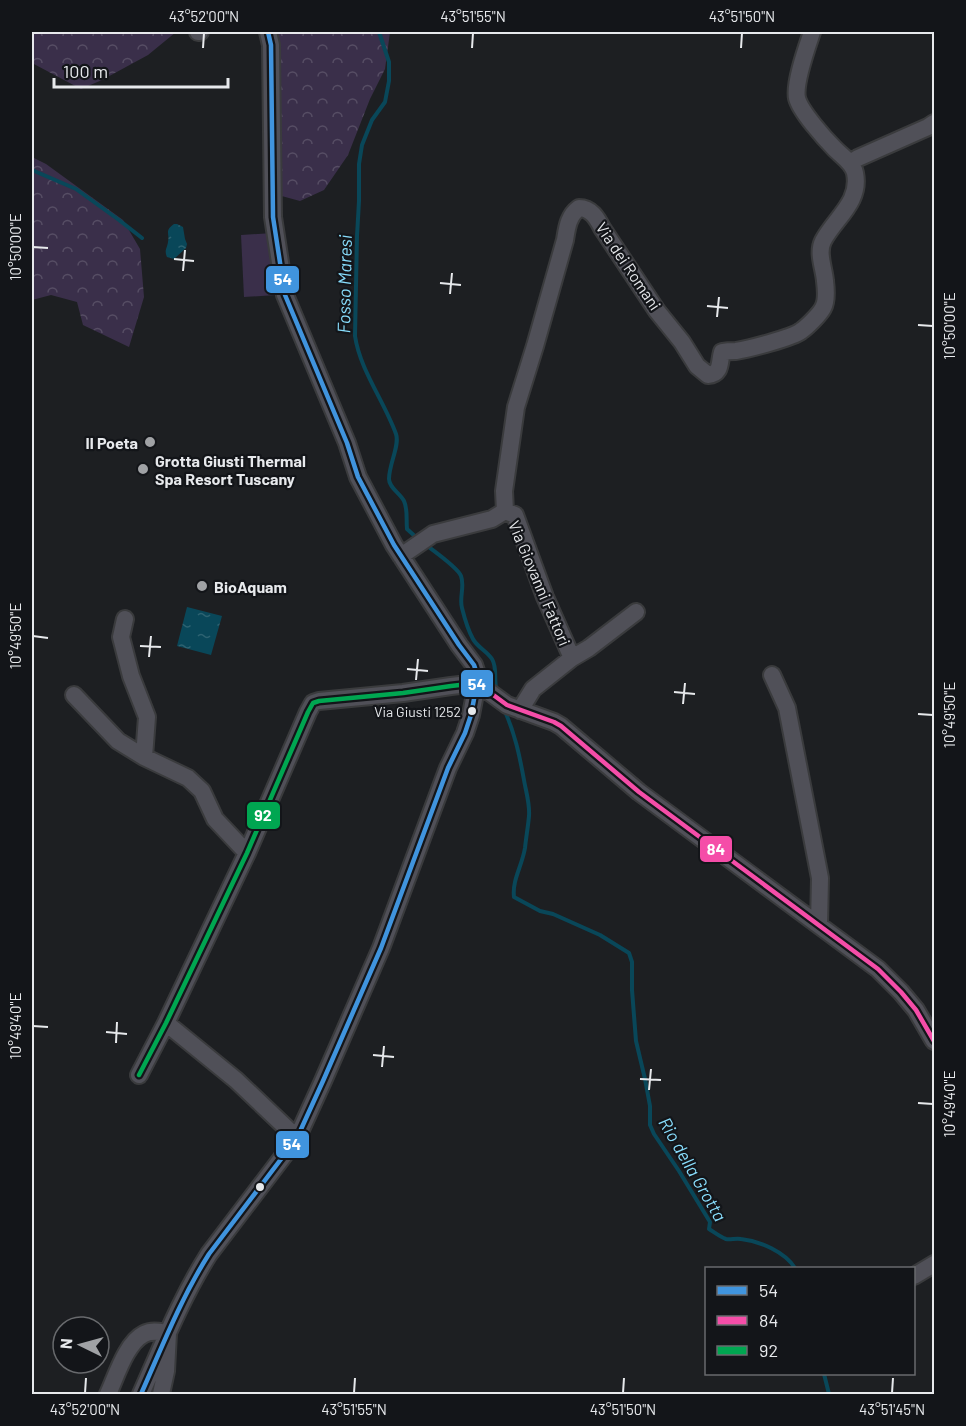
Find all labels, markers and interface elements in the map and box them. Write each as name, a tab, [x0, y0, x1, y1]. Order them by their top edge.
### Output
text: 43°52'00"N	[169, 7, 239, 25]
text: 43°51'55"N	[440, 7, 506, 25]
text: 43°51'50"N	[709, 7, 775, 25]
scale bar	[54, 51, 228, 89]
text: 100 m	[63, 60, 108, 82]
text: 10°50'00"E	[6, 213, 24, 281]
street label: Via dei Romani	[593, 218, 665, 314]
water label: Fosso Maresi	[332, 234, 356, 333]
line badge: 54	[265, 265, 300, 294]
text: 54	[274, 269, 292, 288]
text: 10°50'00"E	[940, 292, 958, 360]
place label: Il Poeta	[86, 433, 138, 452]
marker: Il Poeta	[143, 435, 157, 449]
place label: Grotta Giusti Thermal Spa Resort Tuscany	[155, 451, 306, 488]
marker: Grotta Giusti Thermal Spa Resort Tuscany	[136, 462, 150, 476]
street label: Via Giovanni Fattori	[505, 518, 575, 648]
place label: BioAquam	[214, 577, 287, 596]
marker: BioAquam	[195, 579, 209, 593]
text: 10°49'50"E	[6, 603, 24, 669]
line badge: 54	[460, 669, 494, 698]
text: 54	[468, 674, 486, 693]
text: 10°49'50"E	[940, 682, 958, 748]
place label: Via Giusti 1252	[374, 703, 461, 720]
marker: Via Giusti 1252	[466, 705, 478, 717]
line badge: 92	[246, 801, 281, 830]
text: 92	[254, 805, 272, 824]
line badge: 84	[699, 835, 733, 863]
text: 84	[707, 839, 725, 858]
text: 10°49'40"E	[6, 992, 24, 1060]
text: 10°49'40"E	[940, 1070, 958, 1138]
water label: Rio della Grotta	[654, 1113, 732, 1225]
line badge: 54	[275, 1130, 310, 1159]
text: 54	[283, 1134, 301, 1153]
unlabelled marker	[254, 1181, 266, 1193]
legend	[705, 1267, 915, 1375]
text: 54	[759, 1279, 778, 1301]
text: 84	[759, 1309, 778, 1331]
north arrow	[51, 1315, 111, 1375]
text: N	[56, 1338, 75, 1350]
text: 92	[759, 1339, 778, 1361]
text: 43°52'00"N	[50, 1400, 120, 1418]
text: 43°51'55"N	[321, 1400, 387, 1418]
text: 43°51'50"N	[590, 1400, 656, 1418]
text: 43°51'45"N	[859, 1400, 925, 1418]

